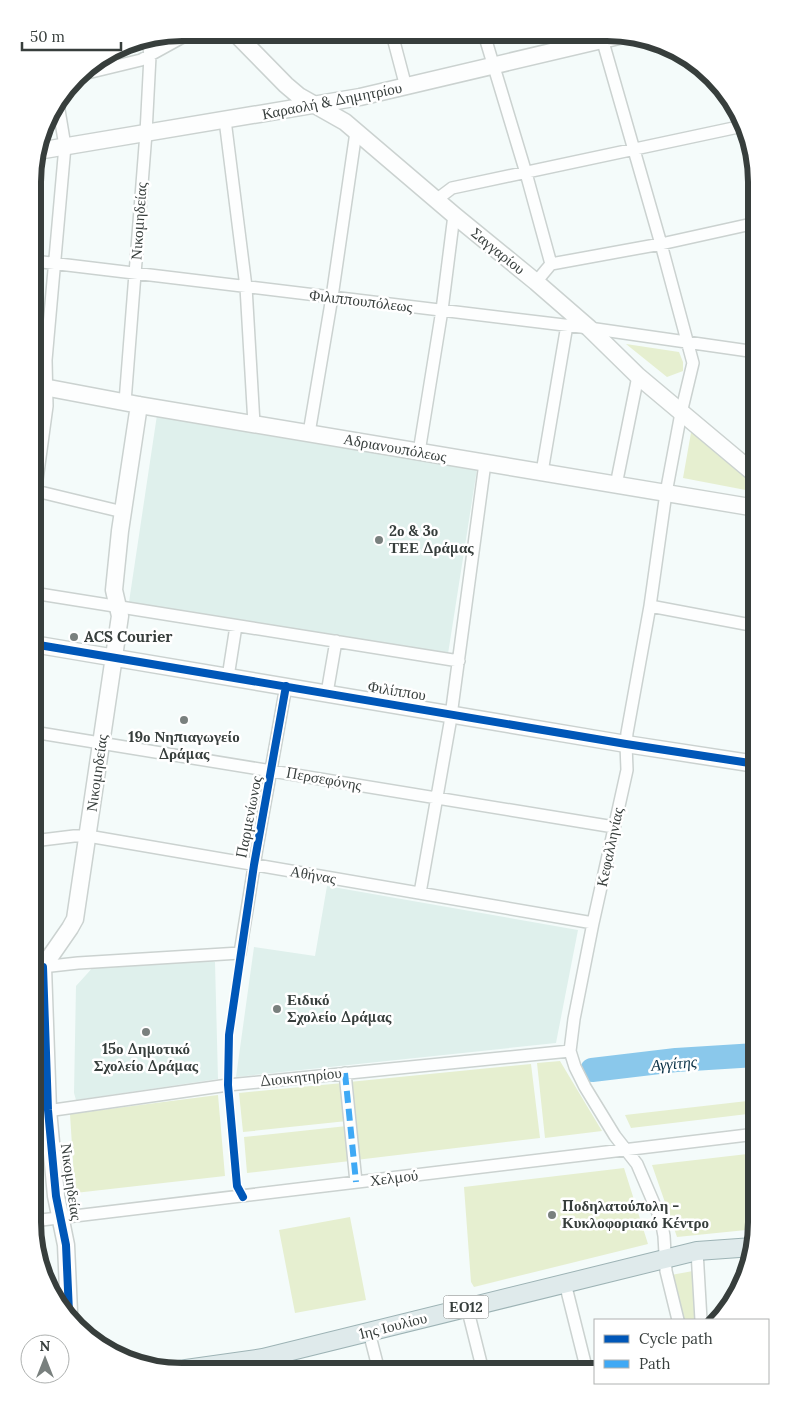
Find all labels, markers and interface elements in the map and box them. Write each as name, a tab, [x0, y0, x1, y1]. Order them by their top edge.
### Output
scale bar	[22, 20, 121, 52]
text: 50 m	[30, 27, 65, 46]
street label: Καραολή & Δημητρίου	[260, 78, 403, 123]
street label: Νικομηδείας	[126, 181, 151, 260]
street label: Σαγγαρίου	[467, 223, 529, 278]
street label: Φιλιππουπόλεως	[308, 285, 414, 316]
street label: Αδριανουπόλεως	[342, 429, 448, 466]
place label: 2ο & 3ο ΤΕΕ Δράμας	[389, 521, 474, 557]
marker: 2ο & 3ο ΤΕΕ Δράμας	[373, 534, 385, 546]
place label: ACS Courier	[84, 627, 173, 646]
marker: ACS Courier	[68, 631, 80, 643]
street label: Φιλίππου	[367, 677, 428, 704]
marker: 19ο Νηπιαγωγείο Δράμας	[178, 714, 190, 726]
place label: 19ο Νηπιαγωγείο Δράμας	[128, 727, 240, 763]
street label: Νικομηδείας	[82, 733, 111, 813]
street label: Περσεφόνης	[285, 763, 363, 794]
street label: Παρμενίωνος	[231, 774, 266, 860]
street label: Κεφαλληνίας	[592, 805, 627, 888]
street label: Αθήνας	[289, 861, 338, 888]
place label: Ειδικό Σχολείο Δράμας	[287, 990, 392, 1026]
marker: Ειδικό Σχολείο Δράμας	[271, 1003, 283, 1015]
marker: 15ο Δημοτικό Σχολείο Δράμας	[140, 1026, 152, 1038]
place label: 15ο Δημοτικό Σχολείο Δράμας	[94, 1039, 199, 1075]
water label: Αγγίτης	[649, 1051, 698, 1075]
street label: Διοικητηρίου	[259, 1063, 343, 1090]
street label: Νικομηδείας	[57, 1142, 86, 1222]
street label: Χελμού	[369, 1165, 419, 1190]
place label: Ποδηλατούπολη - Κυκλοφοριακό Κέντρο	[562, 1196, 709, 1232]
marker: Ποδηλατούπολη - Κυκλοφοριακό Κέντρο	[546, 1209, 558, 1221]
road number: ΕΟ12	[444, 1295, 488, 1318]
street label: 1ης Ιουλίου	[357, 1308, 429, 1343]
legend	[594, 1319, 769, 1384]
text: Cycle path	[639, 1329, 713, 1348]
north arrow	[20, 1334, 70, 1384]
text: N	[40, 1337, 51, 1355]
text: Path	[639, 1354, 670, 1373]

